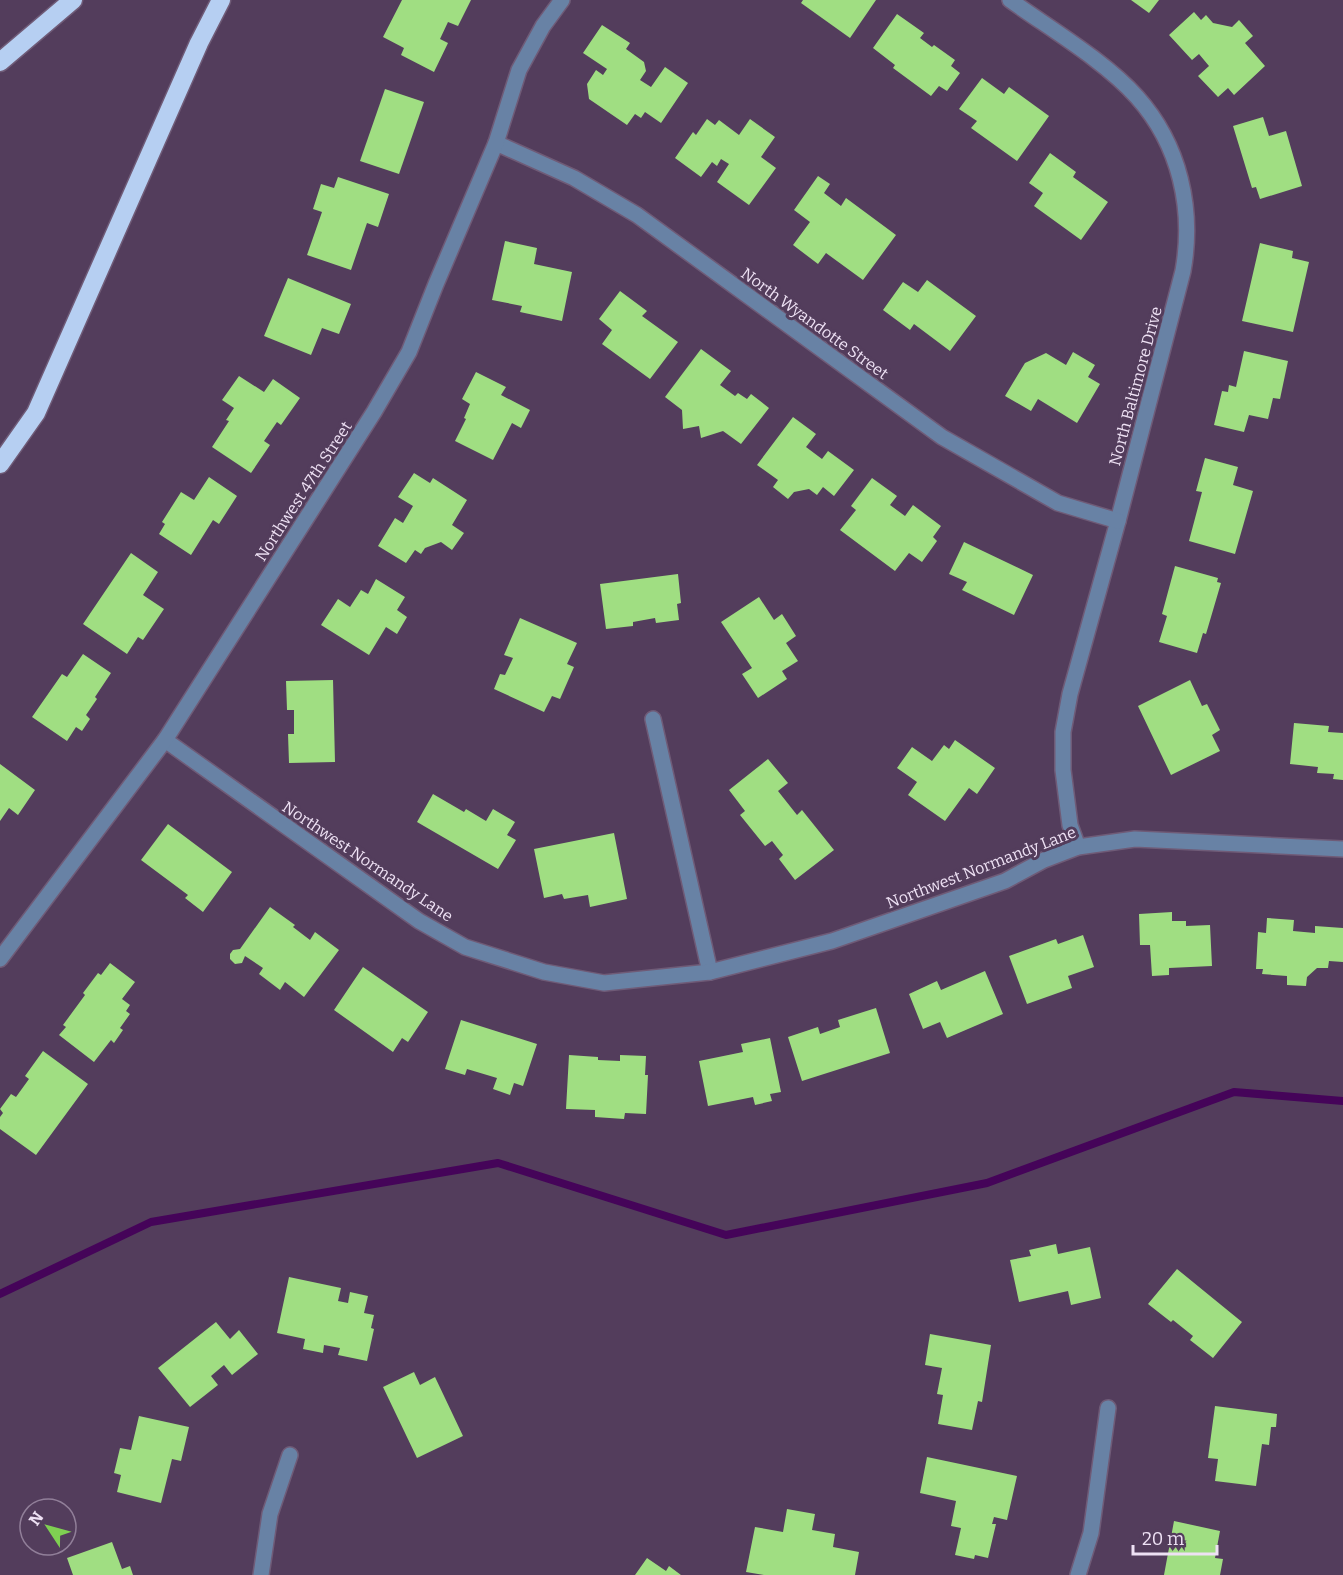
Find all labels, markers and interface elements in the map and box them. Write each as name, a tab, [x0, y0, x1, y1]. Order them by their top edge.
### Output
street label: North Wyandotte Street	[738, 264, 892, 383]
street label: North Baltimore Drive	[1105, 305, 1166, 468]
street label: Northwest 47th Street	[251, 418, 356, 565]
street label: Northwest Normandy Lane	[279, 797, 457, 926]
street label: Northwest Normandy Lane	[884, 822, 1079, 912]
north arrow	[18, 1497, 78, 1557]
text: N	[25, 1508, 48, 1529]
scale bar	[1133, 1518, 1217, 1556]
text: 20 m	[1142, 1528, 1184, 1550]

